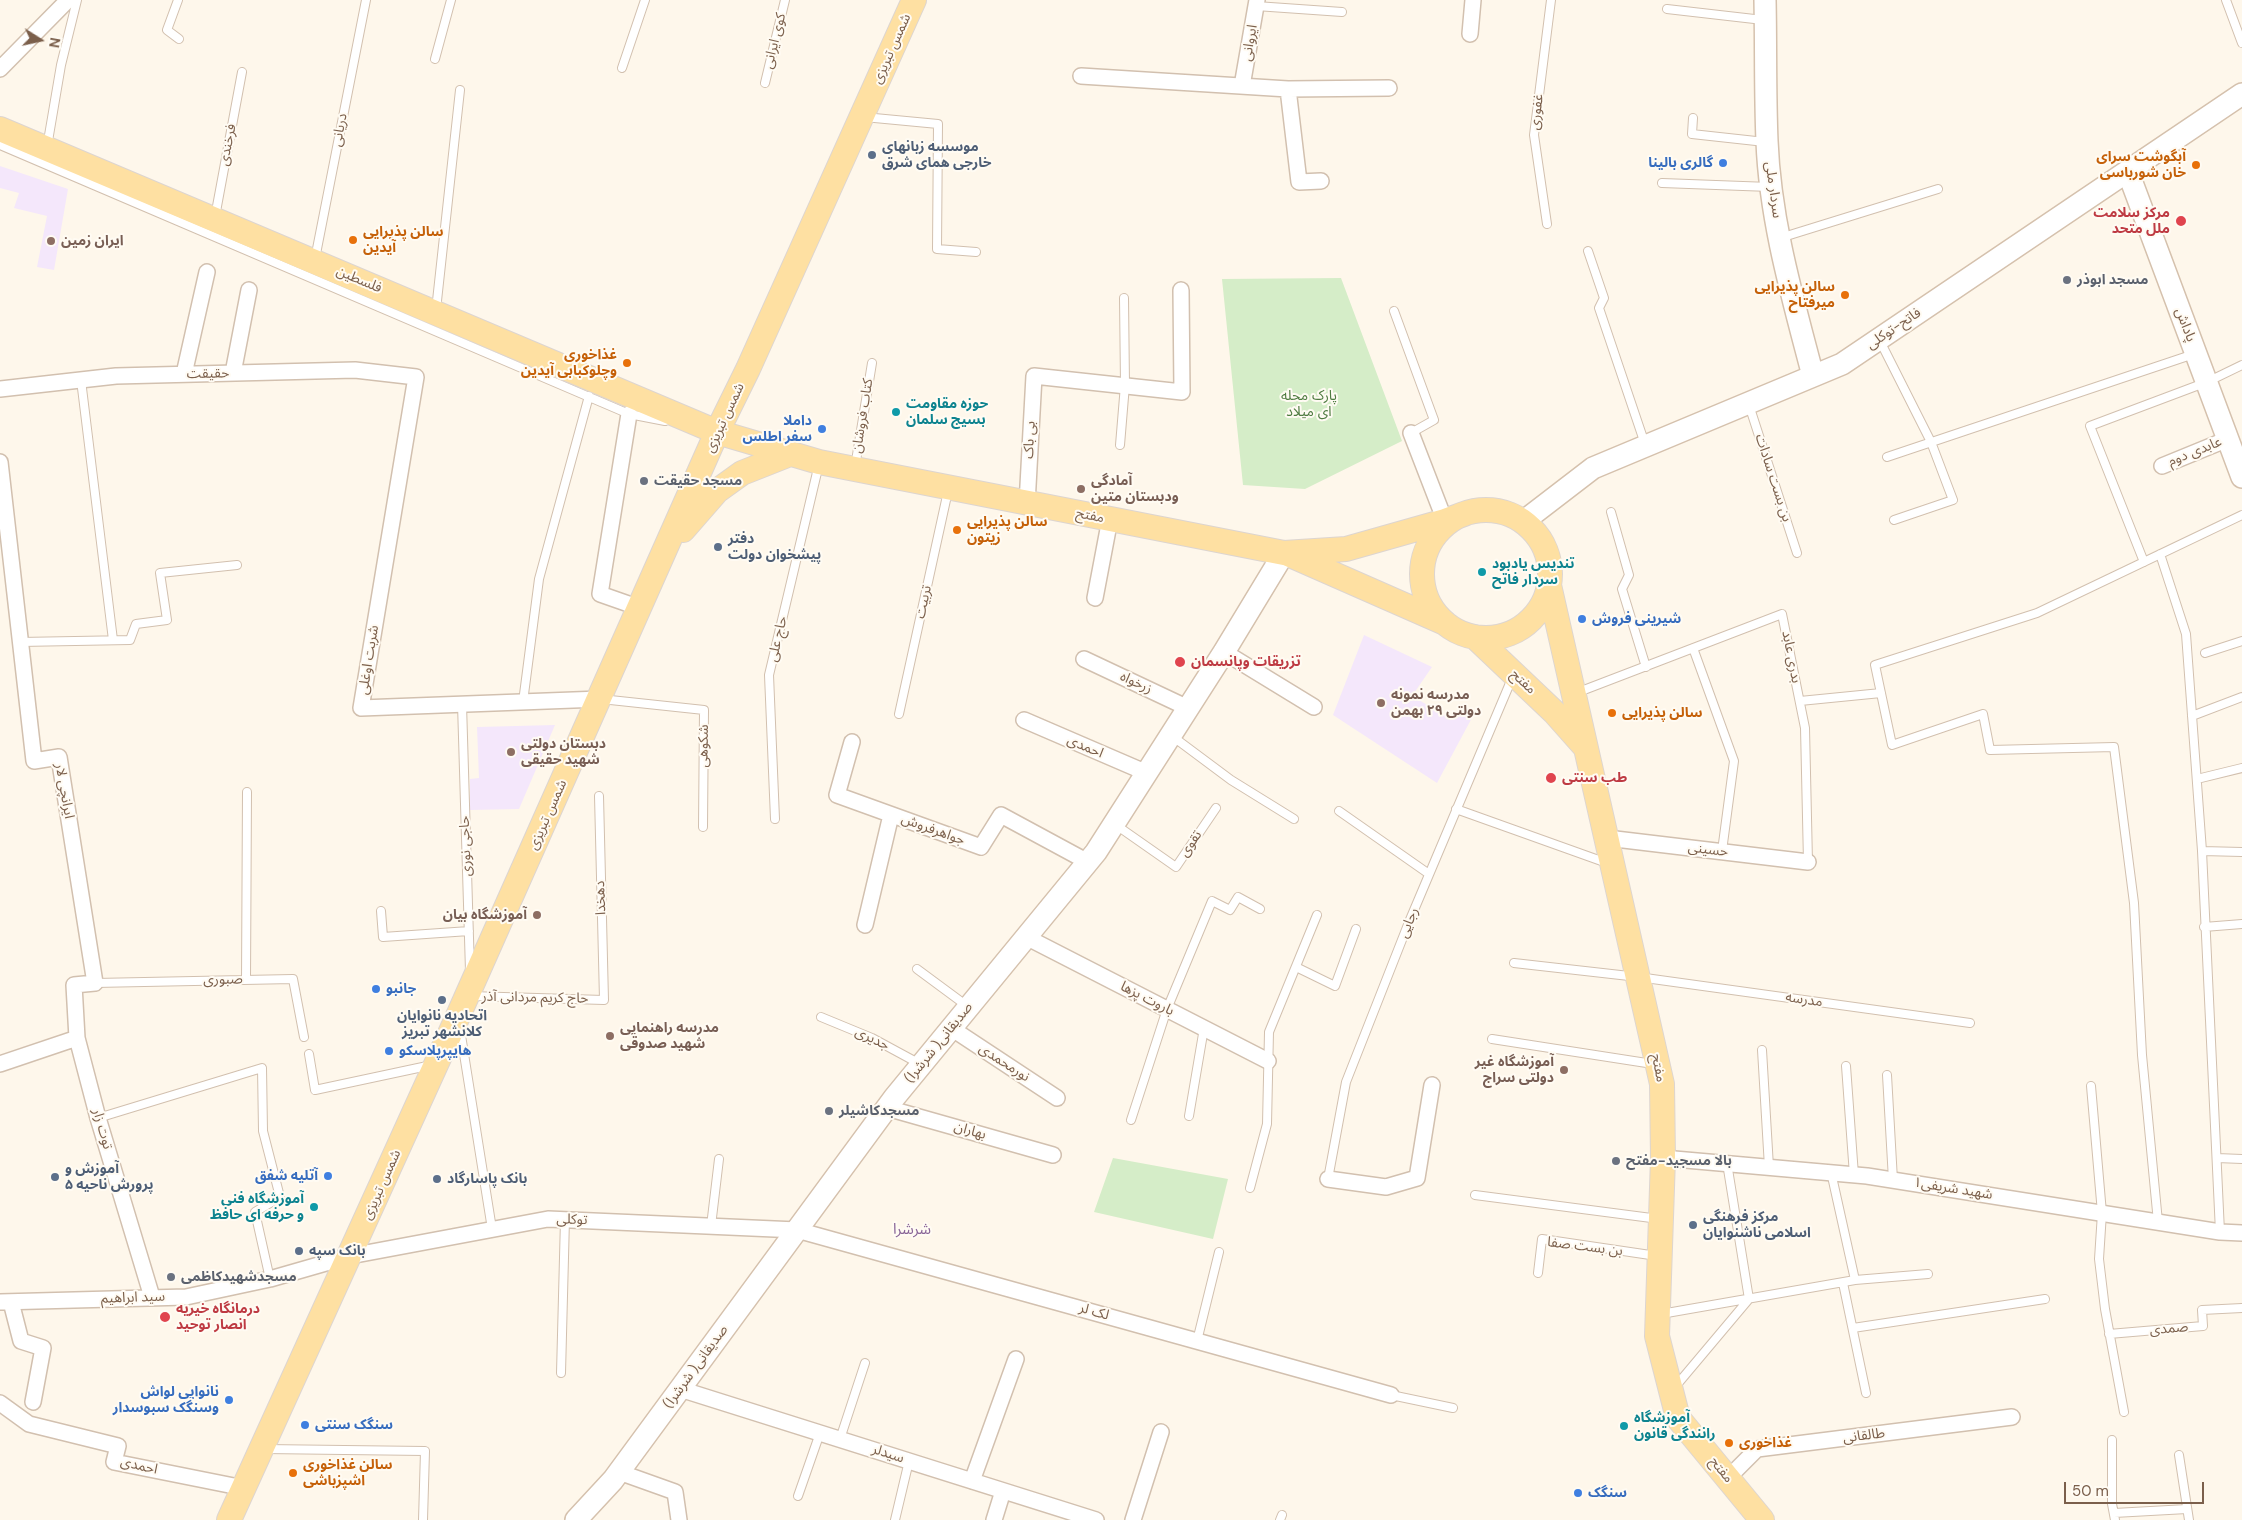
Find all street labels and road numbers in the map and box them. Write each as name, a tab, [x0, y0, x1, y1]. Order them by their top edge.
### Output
street label: کوی ایرانی	[760, 11, 790, 71]
street label: شمس تبریزی	[869, 11, 915, 87]
street label: ایروانی	[1239, 23, 1261, 63]
street label: غفوری	[1526, 93, 1548, 131]
street label: دریانی	[329, 112, 351, 148]
street label: فرخندی	[216, 123, 240, 167]
street label: سردار ملی	[1761, 161, 1785, 219]
street label: فلسطین	[334, 263, 384, 297]
street label: فاتح-توکلی	[1864, 305, 1924, 353]
street label: پاداش	[2171, 306, 2199, 344]
street label: حقیقت	[187, 365, 229, 383]
street label: کتاب فروشان	[849, 377, 877, 455]
street label: شمس تبریزی	[702, 380, 748, 456]
street label: بی باک	[1021, 421, 1039, 459]
street label: بن بست سادات	[1751, 432, 1795, 524]
street label: عابدی دوم	[2166, 434, 2224, 470]
street label: مفتح	[1074, 505, 1106, 527]
street label: تربیت	[912, 584, 936, 620]
street label: حاج علی	[765, 614, 791, 664]
street label: شربت اوغلی	[355, 624, 383, 696]
street label: بدری عابد	[1778, 629, 1804, 685]
street label: مفتح	[1507, 666, 1539, 698]
street label: زرخواه	[1117, 668, 1155, 698]
street label: شکوهی	[695, 724, 713, 768]
street label: احمدی	[1064, 732, 1106, 762]
street label: ایرانچی لار	[51, 762, 77, 820]
street label: شمس تبریزی	[525, 777, 571, 853]
street label: جواهرفروش	[899, 811, 967, 849]
street label: حاجی نوری	[457, 815, 475, 877]
street label: تقوی	[1176, 828, 1206, 860]
street label: حسینی	[1687, 839, 1729, 861]
street label: دهخدا	[592, 881, 610, 915]
street label: رجایی	[1395, 905, 1423, 941]
street label: صبوری	[203, 971, 243, 989]
street label: باروت پزها	[1117, 978, 1177, 1020]
street label: حاج کریم مردانی آذر	[481, 989, 589, 1007]
street label: مدرسه	[1784, 989, 1824, 1011]
street label: (شرشرا )صدیقانی	[901, 999, 977, 1087]
street label: جدیری	[852, 1024, 892, 1054]
street label: نورمحمدی	[975, 1040, 1033, 1086]
street label: مفتح	[1647, 1052, 1669, 1084]
street label: توت زار	[88, 1107, 116, 1151]
street label: بهاران	[952, 1118, 988, 1144]
street label: شمس تبریزی	[359, 1147, 405, 1223]
street label: شهید شریفی۱	[1912, 1174, 1994, 1204]
street label: توکلی	[556, 1211, 588, 1229]
street label: بن بست صفا	[1546, 1234, 1624, 1260]
street label: سید ابراهیم	[101, 1288, 165, 1308]
street label: لک لر	[1077, 1300, 1111, 1324]
street label: صمدی	[2149, 1319, 2189, 1339]
street label: (شرشرا )صدیقانی	[660, 1322, 732, 1412]
street label: طالقانی	[1842, 1425, 1886, 1447]
street label: سیدلر	[870, 1441, 906, 1467]
street label: احمدی	[119, 1454, 159, 1478]
street label: مفتح	[1705, 1454, 1737, 1486]

